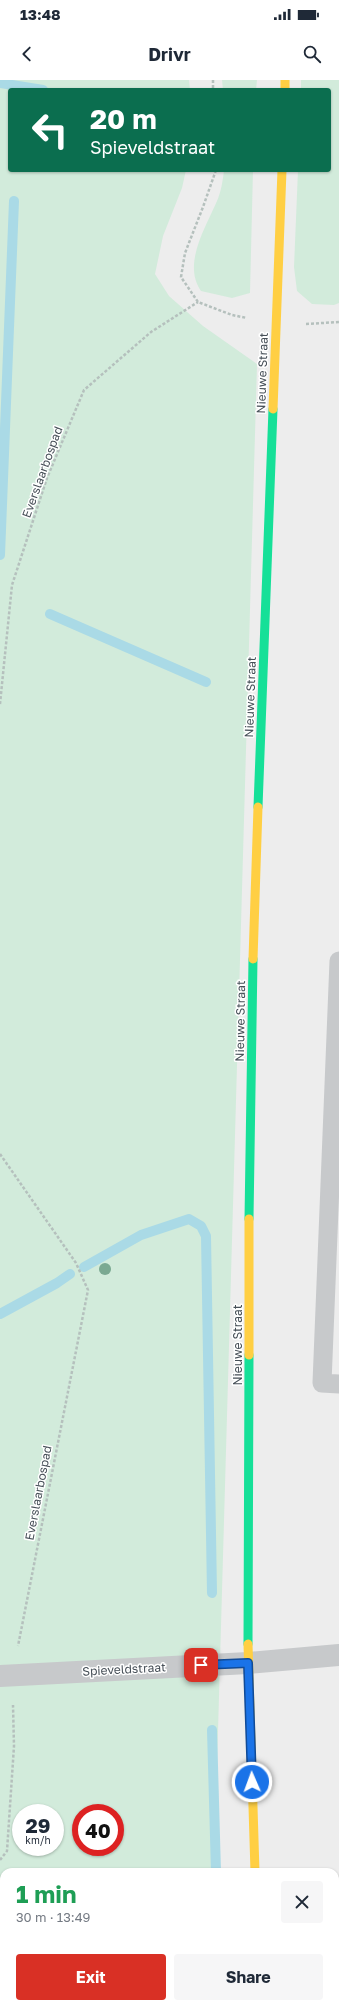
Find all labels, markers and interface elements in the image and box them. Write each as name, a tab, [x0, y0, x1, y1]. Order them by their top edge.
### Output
text: 13:48	[20, 5, 61, 23]
icon: back	[16, 43, 38, 65]
text: Drivr	[148, 43, 191, 65]
icon: search	[301, 43, 323, 65]
text: 20 m	[90, 102, 157, 135]
icon: left	[24, 104, 76, 156]
text: Spieveldstraat	[90, 136, 215, 158]
street label: Nieuwe Straat	[253, 332, 271, 414]
street label: Everslaarbospad	[18, 424, 66, 520]
street label: Nieuwe Straat	[241, 656, 259, 738]
street label: Nieuwe Straat	[232, 980, 248, 1062]
street label: Nieuwe Straat	[230, 1304, 245, 1386]
street label: Everslaarbospad	[21, 1444, 55, 1542]
pin	[184, 1648, 218, 1682]
icon: arrive	[190, 1654, 212, 1676]
street label: Spieveldstraat	[82, 1659, 166, 1679]
position arrow	[231, 1761, 273, 1803]
speed limit sign: 40	[72, 1804, 124, 1856]
text: 29	[26, 1813, 50, 1837]
text: km/h	[25, 1834, 51, 1846]
text: 1 min	[16, 1879, 76, 1908]
button: close	[281, 1881, 323, 1923]
text: 30 m · 13:49	[16, 1909, 90, 1925]
button: Exit	[16, 1954, 166, 2000]
button: Share	[174, 1954, 323, 2000]

